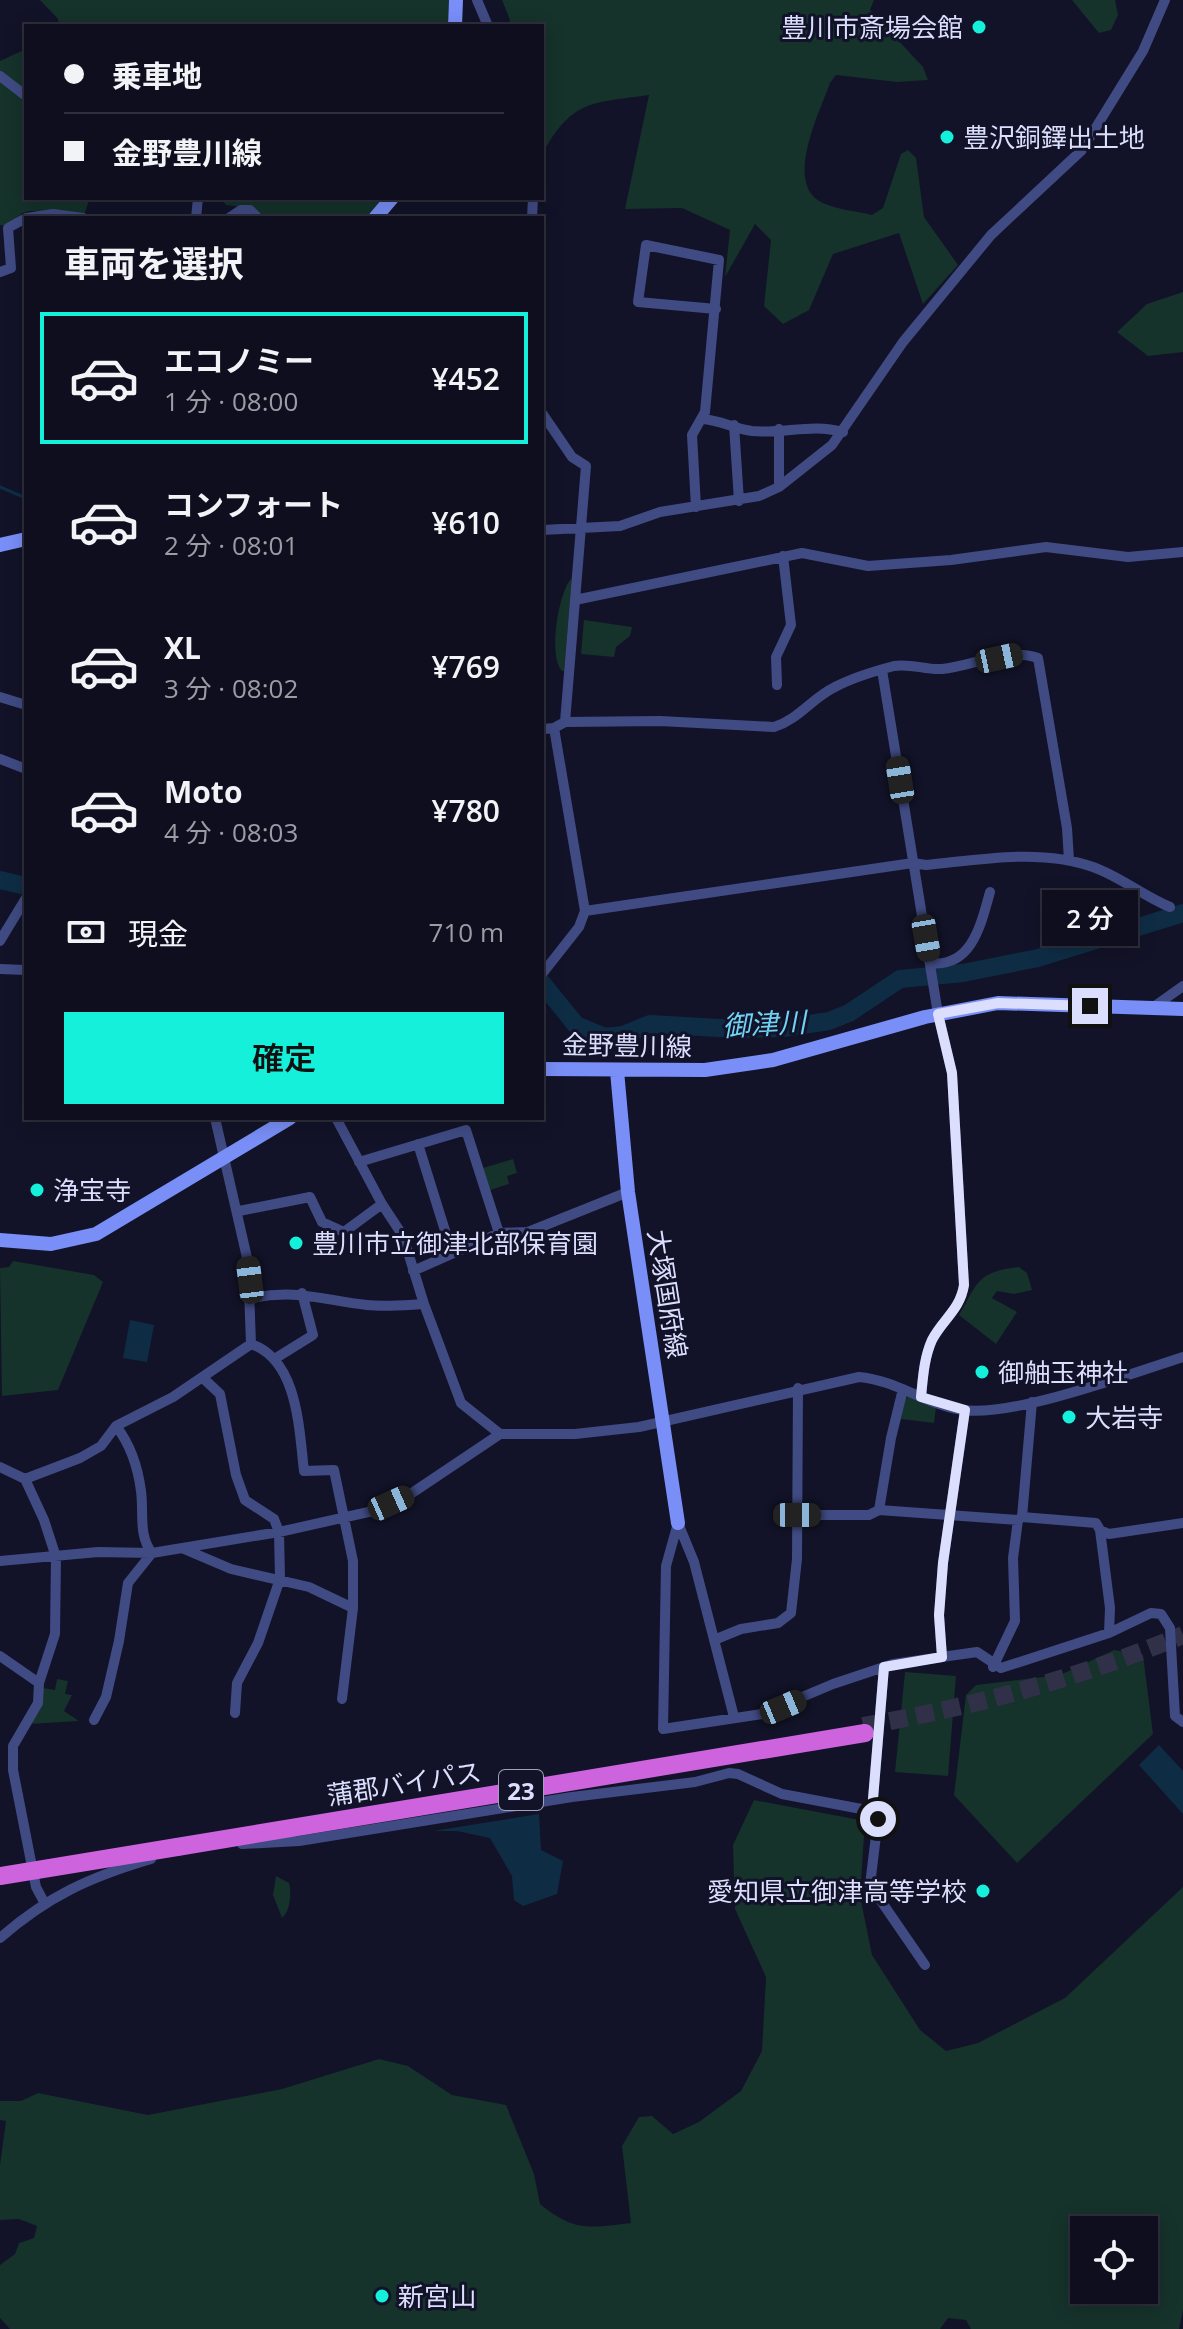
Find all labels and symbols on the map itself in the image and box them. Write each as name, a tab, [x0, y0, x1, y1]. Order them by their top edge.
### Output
place label: 豊川市斎場会館	[781, 9, 963, 45]
marker: 豊川市斎場会館	[970, 18, 988, 36]
place label: 豊沢銅鐸出土地	[963, 119, 1145, 155]
marker: 豊沢銅鐸出土地	[938, 128, 956, 146]
car	[973, 641, 1025, 675]
car	[884, 754, 916, 806]
callout: 2 分	[1042, 890, 1138, 946]
car	[910, 912, 942, 964]
route end	[1072, 988, 1108, 1024]
water label: 御津川	[721, 1002, 810, 1044]
street label: 金野豊川線	[562, 1026, 692, 1064]
place label: 浄宝寺	[53, 1172, 131, 1208]
marker: 浄宝寺	[28, 1181, 46, 1199]
place label: 豊川市立御津北部保育園	[312, 1225, 598, 1261]
street label: 大塚国府線	[640, 1227, 696, 1361]
marker: 豊川市立御津北部保育園	[287, 1234, 305, 1252]
car	[235, 1255, 265, 1305]
place label: 御舳玉神社	[998, 1354, 1128, 1390]
marker: 御舳玉神社	[973, 1363, 991, 1381]
place label: 大岩寺	[1085, 1399, 1163, 1435]
marker: 大岩寺	[1060, 1408, 1078, 1426]
car	[364, 1482, 418, 1524]
car	[773, 1503, 821, 1527]
car	[756, 1687, 810, 1727]
street label: 蒲郡バイパス	[324, 1753, 484, 1813]
road number: 23	[499, 1770, 543, 1810]
route start	[860, 1801, 896, 1837]
place label: 愛知県立御津高等学校	[707, 1873, 967, 1909]
marker: 愛知県立御津高等学校	[974, 1882, 992, 1900]
place label: 新宮山	[398, 2278, 476, 2314]
marker: 新宮山	[373, 2287, 391, 2305]

